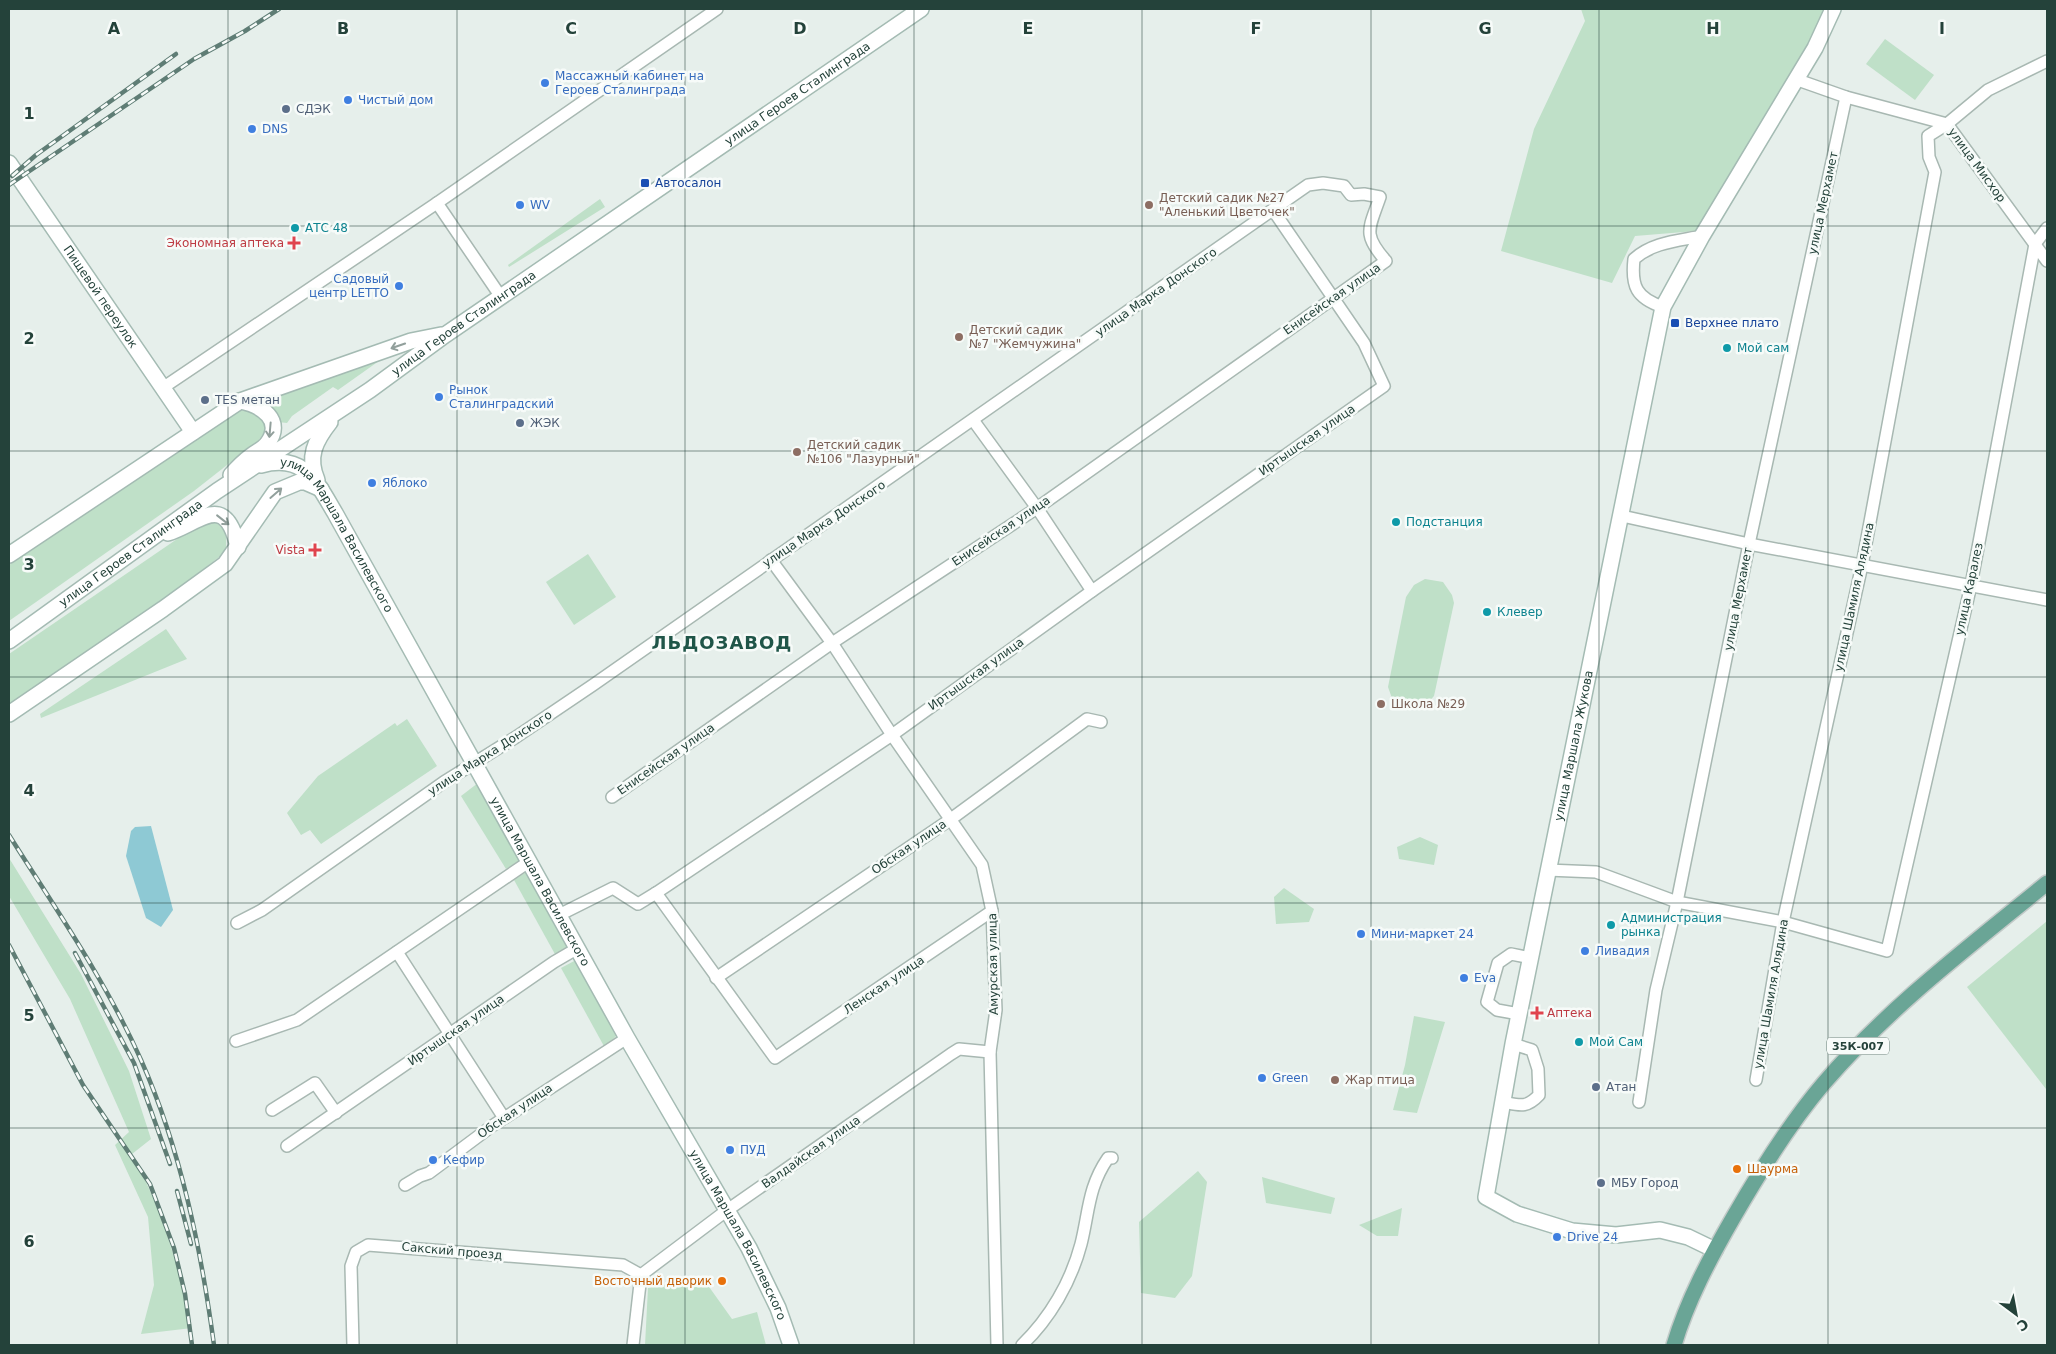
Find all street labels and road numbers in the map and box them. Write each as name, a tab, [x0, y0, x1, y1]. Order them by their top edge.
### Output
street label: улица Героев Сталинграда	[722, 39, 873, 148]
street label: улица Мисхор	[1945, 125, 2009, 205]
street label: улица Мерхамет	[1805, 150, 1841, 256]
street label: Пищевой переулок	[60, 243, 140, 351]
street label: улица Марка Донского	[1093, 245, 1219, 339]
street label: Енисейская улица	[1281, 260, 1383, 338]
street label: улица Героев Сталинграда	[389, 268, 539, 379]
street label: Иртышская улица	[1256, 401, 1358, 479]
street label: улица Маршала Василевского	[279, 455, 396, 615]
street label: улица Марка Донского	[760, 478, 888, 570]
street label: Енисейская улица	[949, 493, 1053, 569]
street label: улица Героев Сталинграда	[56, 497, 205, 610]
street label: улица Шамиля Алядина	[1831, 521, 1877, 673]
street label: улица Каралез	[1952, 541, 1986, 637]
street label: улица Мерхамет	[1721, 546, 1755, 652]
street label: Иртышская улица	[926, 635, 1026, 713]
street label: улица Маршала Жукова	[1552, 669, 1596, 822]
street label: улица Марка Донского	[425, 708, 555, 798]
street label: Енисейская улица	[615, 720, 717, 798]
street label: улица Маршала Василевского	[487, 795, 593, 969]
street label: Обская улица	[869, 817, 949, 877]
street label: Амурская улица	[985, 913, 1001, 1015]
street label: улица Шамиля Алядина	[1751, 918, 1791, 1070]
street label: Ленская улица	[841, 953, 927, 1017]
street label: Иртышская улица	[405, 991, 507, 1069]
road number: 35К-007	[1827, 1038, 1889, 1054]
street label: Обская улица	[475, 1081, 555, 1141]
street label: Валдайская улица	[759, 1113, 863, 1191]
street label: улица Маршала Василевского	[686, 1147, 789, 1322]
street label: Сакский проезд	[401, 1240, 503, 1262]

